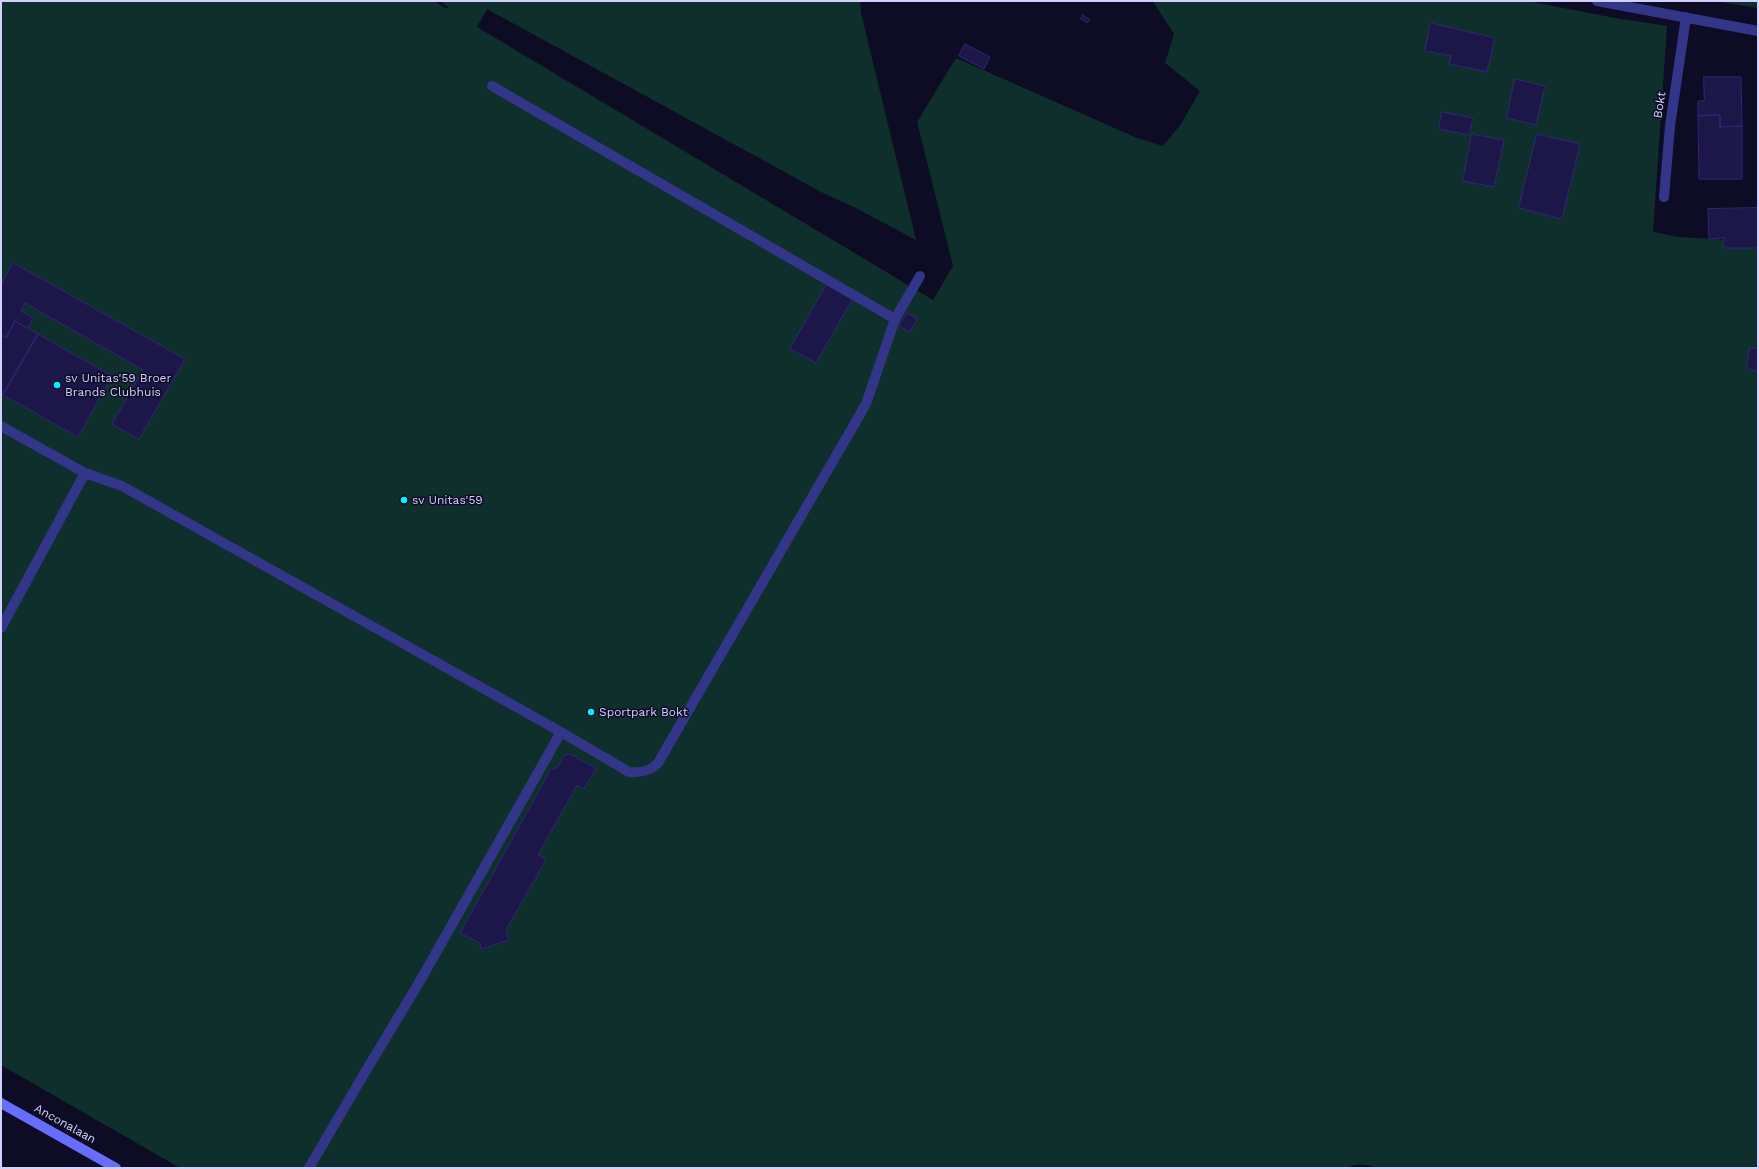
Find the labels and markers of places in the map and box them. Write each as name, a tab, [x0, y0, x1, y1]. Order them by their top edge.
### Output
place label: sv Unitas'59 Broer Brands Clubhuis	[65, 371, 171, 399]
marker: sv Unitas'59 Broer Brands Clubhuis	[52, 380, 62, 390]
place label: sv Unitas'59	[412, 493, 483, 507]
marker: sv Unitas'59	[399, 495, 409, 505]
place label: Sportpark Bokt	[599, 705, 688, 719]
marker: Sportpark Bokt	[586, 707, 596, 717]

